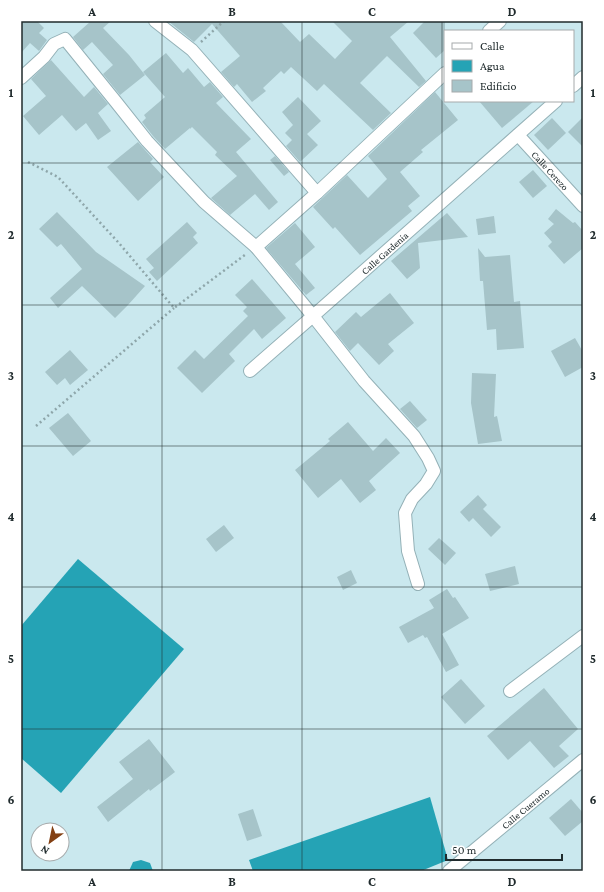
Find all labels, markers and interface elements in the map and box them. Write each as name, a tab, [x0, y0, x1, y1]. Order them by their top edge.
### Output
text: A	[87, 4, 96, 19]
text: B	[228, 4, 236, 19]
text: C	[368, 4, 376, 19]
text: D	[508, 4, 517, 19]
legend	[444, 30, 574, 102]
text: Calle	[480, 39, 504, 53]
text: Agua	[480, 59, 505, 73]
text: Edificio	[480, 79, 517, 93]
text: 1	[9, 85, 14, 100]
text: 1	[591, 85, 596, 100]
street label: Calle Cerezo	[530, 149, 571, 192]
text: 2	[8, 227, 15, 242]
text: 2	[590, 227, 597, 242]
street label: Calle Gardenia	[359, 229, 410, 276]
text: 3	[8, 368, 14, 383]
text: 3	[590, 368, 596, 383]
text: 4	[7, 509, 15, 524]
text: 4	[589, 509, 597, 524]
text: 5	[8, 651, 14, 666]
text: 5	[590, 651, 596, 666]
street label: Calle Cueramo	[499, 785, 551, 831]
text: 6	[7, 792, 15, 807]
text: 6	[589, 792, 597, 807]
north arrow	[30, 822, 70, 862]
scale bar	[446, 836, 562, 862]
text: N	[38, 843, 51, 857]
text: 50 m	[452, 843, 477, 857]
text: A	[87, 874, 96, 889]
text: B	[228, 874, 236, 889]
text: C	[368, 874, 376, 889]
text: D	[508, 874, 517, 889]

